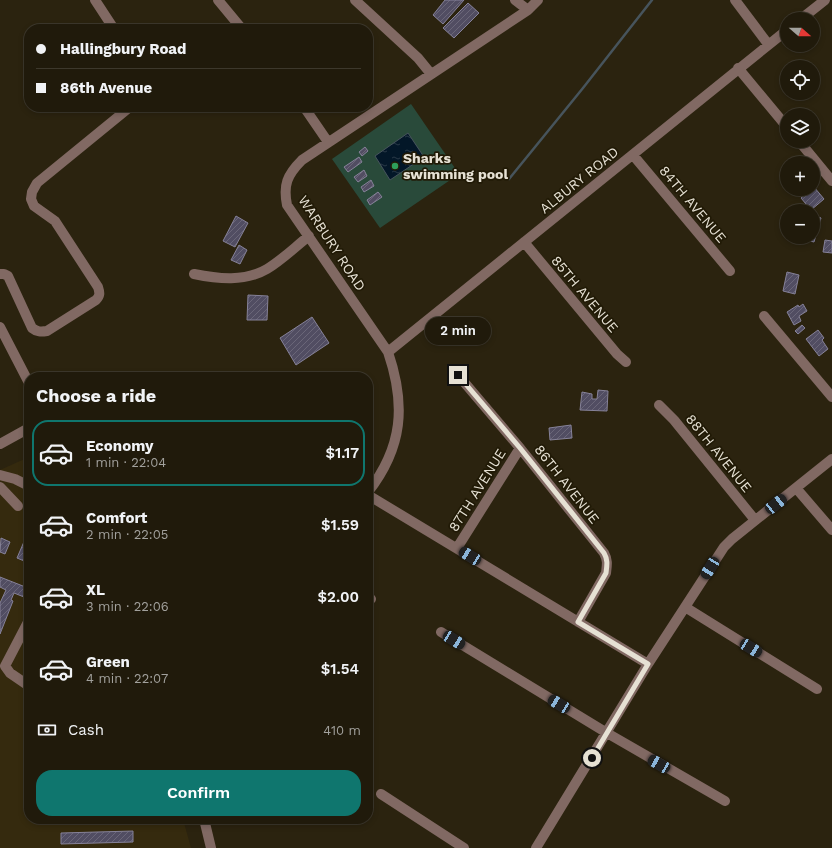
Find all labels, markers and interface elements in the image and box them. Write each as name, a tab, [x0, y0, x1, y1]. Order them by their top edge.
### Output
north arrow	[780, 12, 820, 52]
map controls	[780, 12, 820, 244]
text: Hallingbury Road	[60, 40, 186, 58]
button: locate	[780, 60, 820, 100]
text: 86th Avenue	[60, 79, 152, 97]
button: layers	[780, 108, 820, 148]
street label: ALBURY ROAD	[536, 143, 622, 217]
place label: Sharks swimming pool	[403, 150, 508, 182]
button: +	[780, 156, 820, 196]
marker: Sharks swimming pool	[390, 161, 400, 171]
street label: 84TH AVENUE	[656, 162, 730, 246]
street label: WARBURY ROAD	[295, 192, 369, 294]
button: −	[780, 204, 820, 244]
street label: 85TH AVENUE	[548, 252, 622, 336]
callout: 2 min	[425, 317, 491, 345]
text: 2 min	[440, 323, 476, 338]
route end	[449, 366, 467, 384]
text: Choose a ride	[36, 385, 156, 406]
street label: 88TH AVENUE	[683, 411, 755, 495]
icon: car	[38, 435, 74, 471]
text: Economy	[86, 437, 153, 455]
street label: 86TH AVENUE	[531, 441, 603, 527]
text: $1.17	[326, 444, 359, 462]
street label: 87TH AVENUE	[445, 446, 509, 534]
text: 1 min · 22:04	[86, 455, 166, 470]
car	[763, 492, 789, 516]
icon: car	[38, 507, 74, 543]
text: Comfort	[86, 509, 147, 527]
text: $1.59	[321, 516, 359, 534]
text: 2 min · 22:05	[86, 527, 168, 542]
car	[457, 545, 483, 567]
car	[699, 555, 721, 581]
icon: car	[38, 579, 74, 615]
text: XL	[86, 581, 105, 599]
text: $2.00	[318, 588, 359, 606]
text: 3 min · 22:06	[86, 599, 169, 614]
car	[441, 629, 467, 651]
car	[738, 637, 764, 659]
icon: car	[38, 651, 74, 687]
text: Green	[86, 653, 130, 671]
text: $1.54	[321, 660, 359, 678]
text: 4 min · 22:07	[86, 671, 168, 686]
car	[546, 693, 572, 715]
icon: cash	[36, 719, 58, 741]
text: Cash	[68, 721, 104, 739]
text: 410 m	[323, 723, 361, 738]
route start	[583, 749, 601, 767]
car	[646, 753, 672, 775]
button: Confirm	[36, 770, 361, 816]

